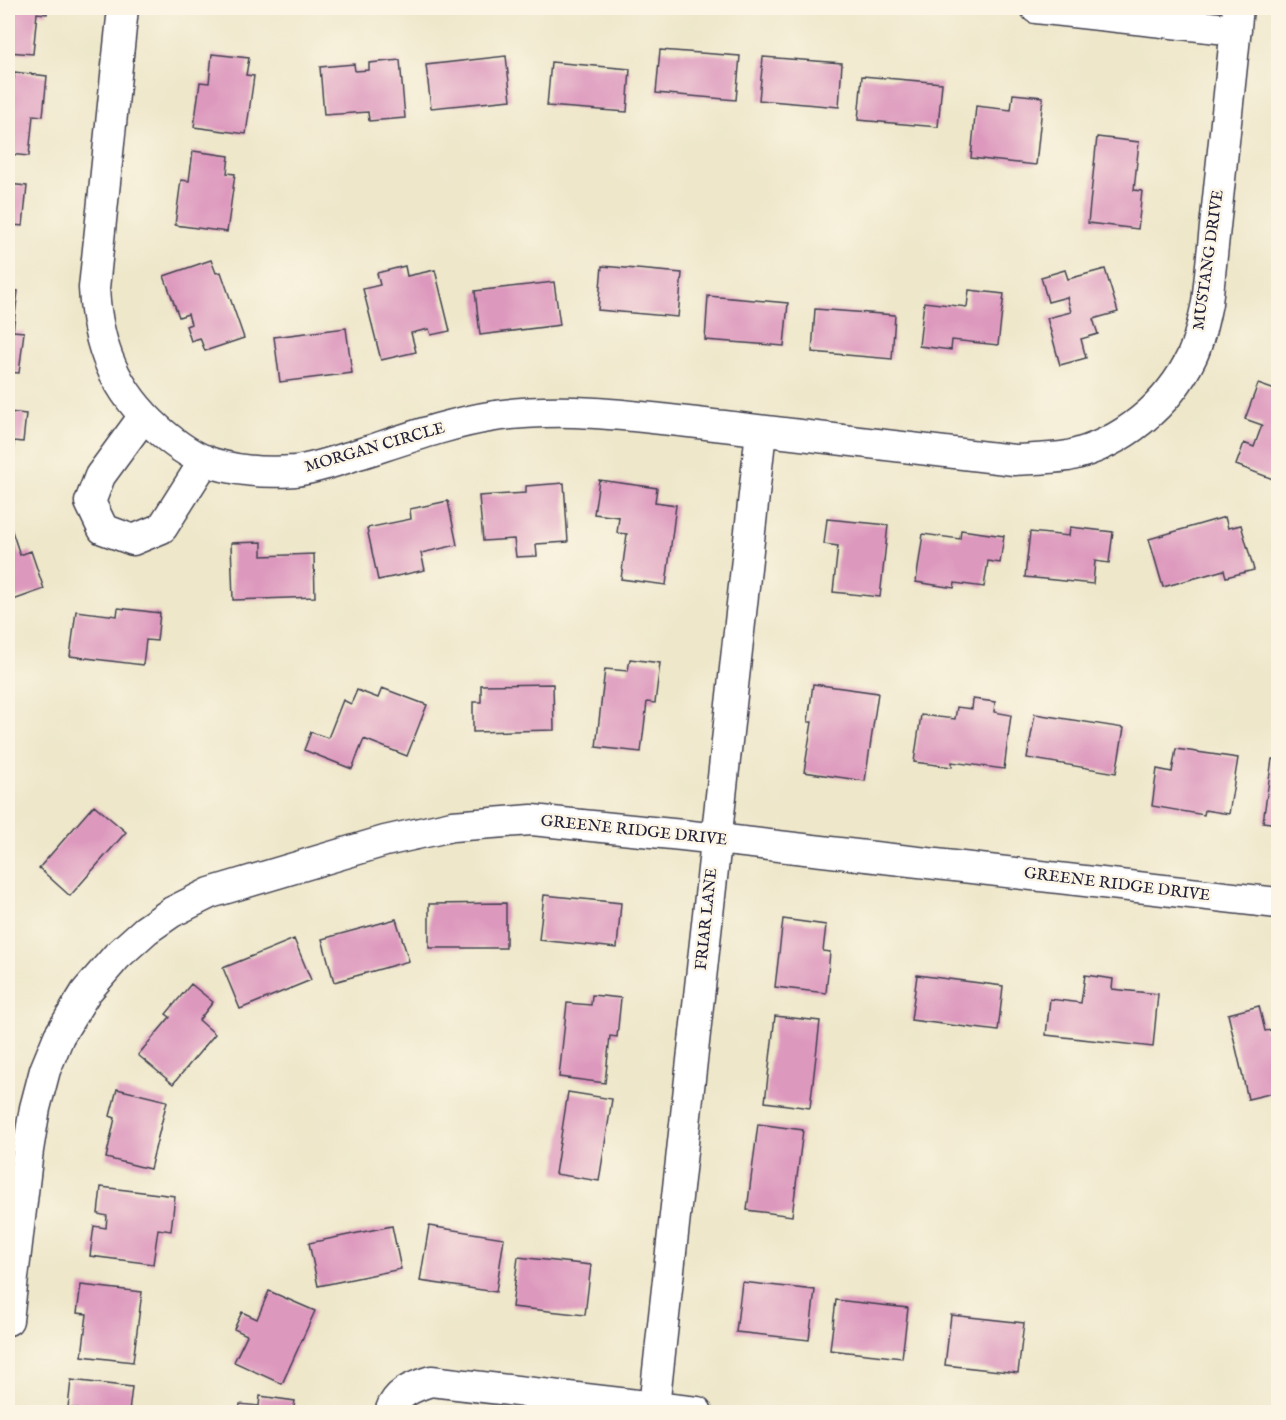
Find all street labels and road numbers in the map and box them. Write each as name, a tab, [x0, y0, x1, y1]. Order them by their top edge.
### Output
street label: MUSTANG DRIVE	[1189, 188, 1229, 332]
street label: MORGAN CIRCLE	[303, 418, 447, 478]
street label: GREENE RIDGE DRIVE	[540, 811, 728, 851]
street label: GREENE RIDGE DRIVE	[1023, 864, 1211, 906]
street label: FRIAR LANE	[692, 867, 722, 971]

